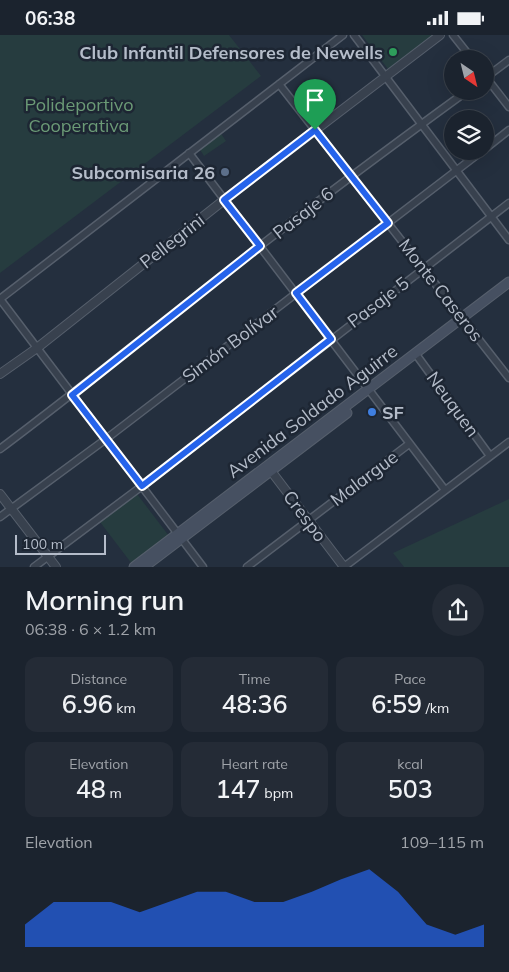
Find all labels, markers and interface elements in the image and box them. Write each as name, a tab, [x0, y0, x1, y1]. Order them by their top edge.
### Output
text: 06:38	[25, 6, 75, 30]
place label: Club Infantil Defensores de Newells	[79, 41, 383, 64]
marker: Club Infantil Defensores de Newells	[387, 46, 399, 58]
north arrow	[444, 50, 494, 100]
map controls	[444, 50, 494, 160]
pin	[294, 79, 336, 130]
icon: arrive	[301, 86, 329, 114]
park label: Polideportivo Cooperativa	[24, 93, 134, 137]
button: layers	[444, 110, 494, 160]
place label: Subcomisaria 26	[71, 161, 215, 184]
marker: Subcomisaria 26	[219, 166, 231, 178]
street label: Pasaje 6	[268, 182, 338, 244]
street label: Pellegrini	[135, 209, 209, 273]
street label: Monte Caseros	[394, 234, 488, 346]
street label: Pasaje 5	[343, 271, 414, 333]
street label: Simón Bolívar	[177, 300, 283, 388]
street label: Avenida Soldado Aguirre	[222, 339, 402, 483]
street label: Neuquen	[422, 367, 484, 441]
place label: SF	[382, 401, 404, 424]
marker: SF	[366, 406, 378, 418]
street label: Malargue	[326, 445, 402, 511]
street label: Crespo	[278, 486, 332, 546]
scale bar	[15, 532, 106, 555]
text: 100 m	[22, 535, 63, 553]
text: Morning run	[25, 582, 184, 617]
button: share	[432, 584, 484, 636]
text: 06:38 · 6 × 1.2 km	[25, 619, 156, 639]
text: Distance	[71, 670, 127, 688]
text: Time	[239, 670, 270, 688]
text: Pace	[394, 670, 426, 688]
text: 6.96	[62, 688, 113, 719]
text: 48:36	[222, 688, 287, 719]
text: 6:59	[371, 688, 422, 719]
text: km	[113, 699, 136, 717]
text: /km	[422, 699, 449, 717]
text: Elevation	[69, 755, 128, 773]
text: Heart rate	[221, 755, 288, 773]
text: kcal	[397, 755, 423, 773]
text: 48	[76, 773, 106, 804]
text: 147	[216, 773, 261, 804]
text: 503	[388, 773, 433, 804]
text: m	[106, 784, 122, 802]
text: bpm	[261, 784, 293, 802]
text: Elevation	[25, 832, 93, 852]
text: 109–115 m	[400, 832, 484, 852]

